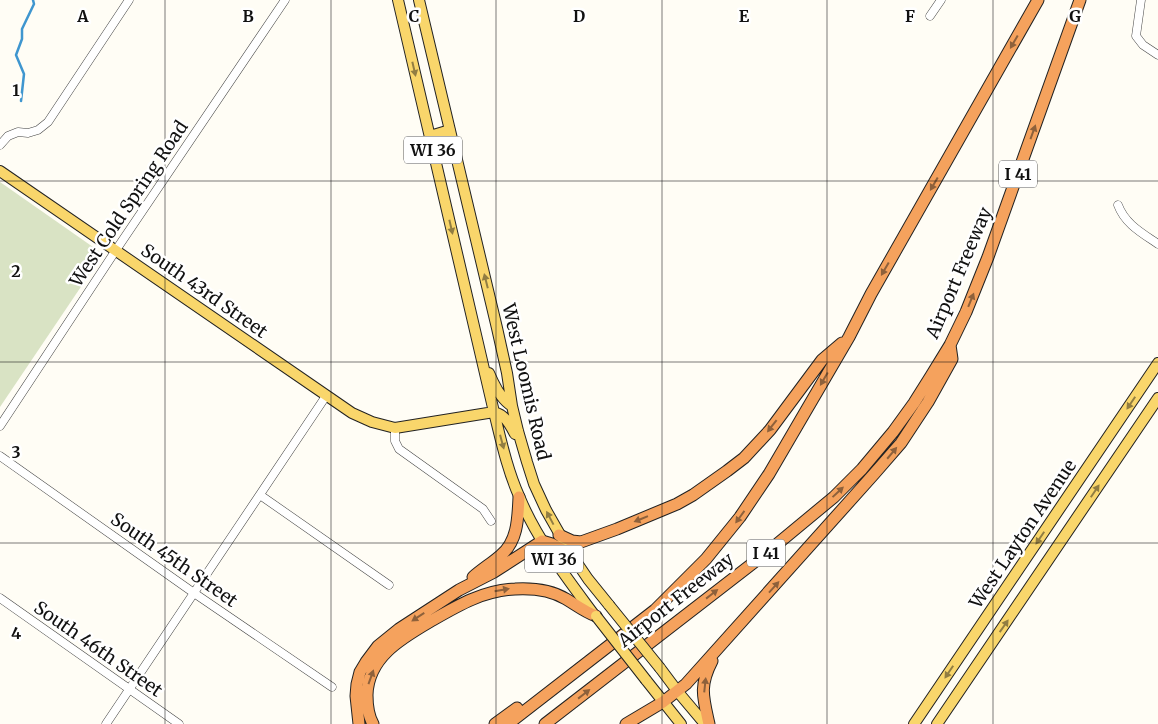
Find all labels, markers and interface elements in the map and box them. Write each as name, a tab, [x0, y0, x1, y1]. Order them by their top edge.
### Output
text: A	[76, 6, 89, 26]
text: B	[242, 6, 254, 26]
text: C	[409, 6, 419, 26]
text: D	[573, 6, 585, 26]
text: E	[739, 6, 750, 26]
text: F	[905, 6, 915, 26]
text: G	[1069, 6, 1081, 26]
one-way arrow	[1010, 36, 1019, 49]
one-way arrow	[410, 62, 418, 77]
text: 1	[12, 80, 20, 100]
street label: West Cold Spring Road	[64, 116, 193, 292]
one-way arrow	[1030, 124, 1037, 139]
road number: WI 36	[404, 136, 462, 164]
road number: I 41	[999, 160, 1037, 188]
one-way arrow	[930, 176, 938, 191]
street label: Airport Freeway	[920, 203, 997, 343]
one-way arrow	[447, 220, 455, 235]
street label: South 43rd Street	[137, 238, 272, 343]
text: 2	[11, 261, 21, 281]
one-way arrow	[881, 263, 890, 276]
one-way arrow	[482, 273, 490, 288]
one-way arrow	[967, 293, 975, 307]
street label: West Loomis Road	[497, 300, 556, 463]
one-way arrow	[820, 372, 829, 385]
one-way arrow	[1126, 396, 1136, 410]
one-way arrow	[767, 420, 778, 433]
one-way arrow	[498, 435, 506, 450]
text: 3	[11, 442, 21, 462]
one-way arrow	[886, 448, 898, 460]
street label: West Layton Avenue	[964, 455, 1081, 613]
one-way arrow	[1090, 484, 1100, 498]
one-way arrow	[832, 486, 844, 498]
street label: South 45th Street	[106, 507, 242, 612]
one-way arrow	[734, 510, 745, 523]
one-way arrow	[546, 512, 555, 525]
one-way arrow	[634, 516, 649, 524]
one-way arrow	[1035, 531, 1045, 544]
road number: I 41	[747, 540, 785, 566]
road number: WI 36	[525, 546, 583, 572]
street label: Airport Freeway	[612, 547, 739, 653]
one-way arrow	[768, 581, 780, 593]
one-way arrow	[494, 586, 510, 594]
one-way arrow	[705, 589, 718, 600]
street label: South 46th Street	[30, 596, 167, 702]
one-way arrow	[411, 612, 424, 621]
one-way arrow	[999, 619, 1009, 632]
text: 4	[11, 623, 21, 643]
one-way arrow	[944, 666, 954, 679]
one-way arrow	[367, 669, 375, 684]
one-way arrow	[701, 677, 709, 693]
one-way arrow	[577, 689, 591, 699]

